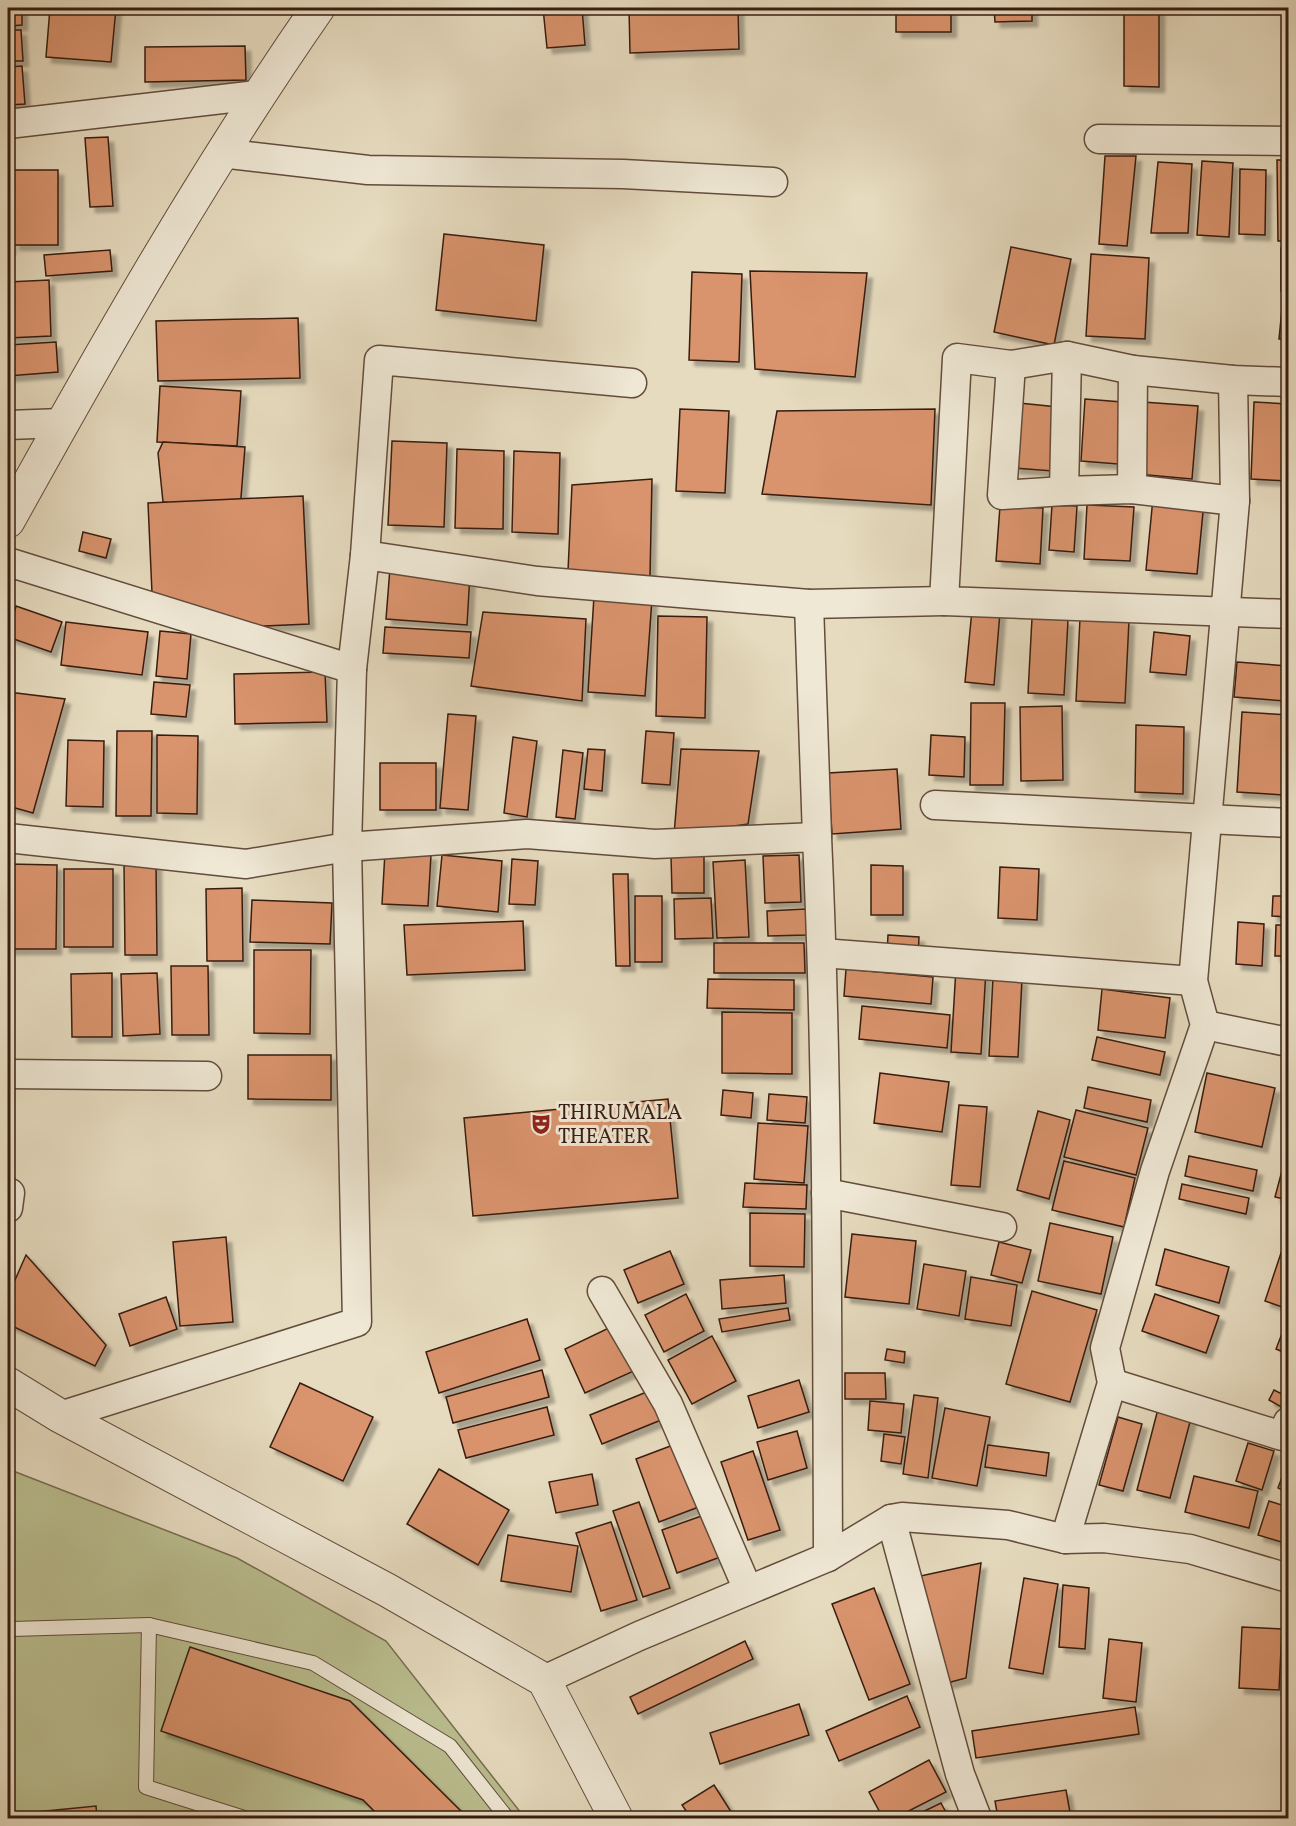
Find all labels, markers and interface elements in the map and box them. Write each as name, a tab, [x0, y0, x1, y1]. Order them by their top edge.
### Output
place label: THIRUMALA THEATER	[558, 1099, 683, 1152]
theatre icon: THIRUMALA THEATER	[529, 1112, 553, 1136]

